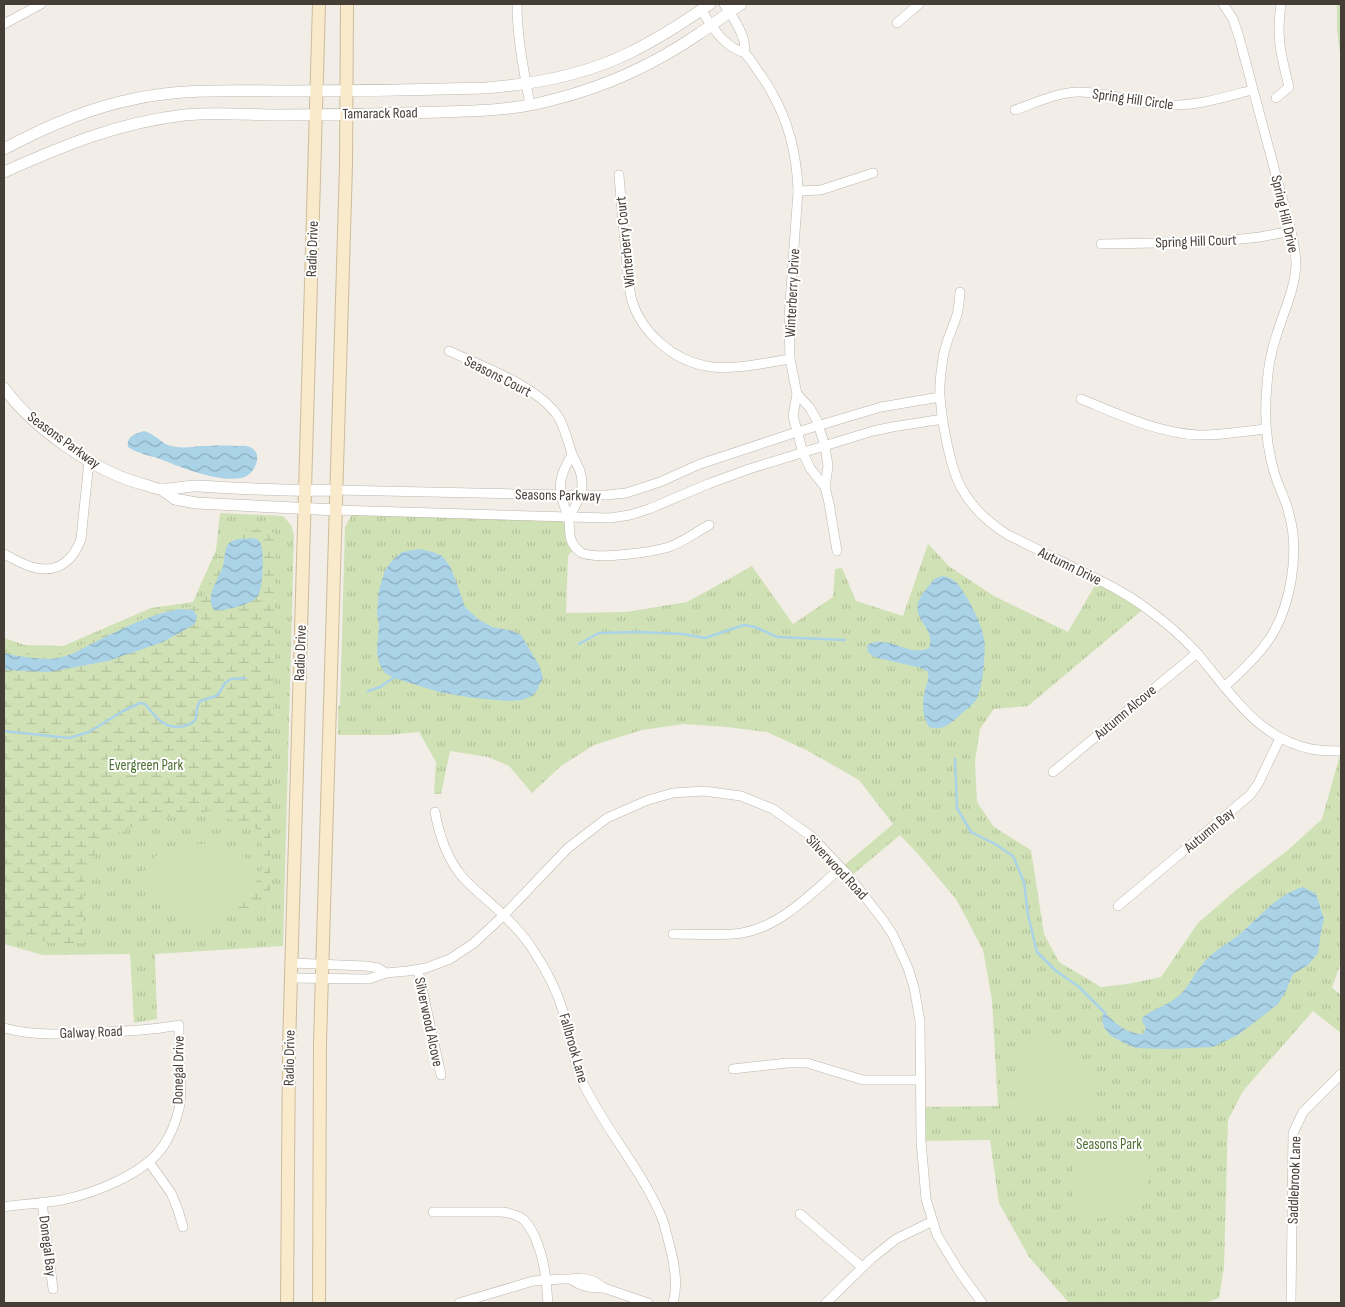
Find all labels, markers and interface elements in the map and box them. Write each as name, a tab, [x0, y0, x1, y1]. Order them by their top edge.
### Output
street label: Spring Hill Circle	[1091, 84, 1175, 115]
street label: Tamarack Road	[342, 103, 418, 124]
street label: Spring Hill Drive	[1266, 173, 1303, 255]
street label: Winterberry Court	[611, 195, 640, 289]
street label: Radio Drive	[302, 221, 323, 278]
street label: Spring Hill Court	[1155, 231, 1238, 252]
street label: Winterberry Drive	[781, 248, 804, 338]
street label: Seasons Court	[461, 351, 535, 402]
street label: Seasons Parkway	[23, 408, 104, 473]
street label: Seasons Parkway	[515, 485, 601, 506]
street label: Autumn Drive	[1034, 543, 1105, 590]
street label: Radio Drive	[290, 625, 311, 682]
street label: Autumn Alcove	[1090, 681, 1160, 744]
park label: Evergreen Park	[109, 756, 184, 775]
street label: Autumn Bay	[1179, 804, 1239, 858]
street label: Silverwood Road	[801, 831, 872, 904]
street label: Silverwood Alcove	[410, 976, 447, 1069]
street label: Fallbrook Lane	[555, 1011, 592, 1085]
street label: Galway Road	[59, 1022, 123, 1043]
street label: Radio Drive	[280, 1030, 299, 1086]
street label: Donegal Drive	[168, 1035, 189, 1105]
park label: Seasons Park	[1076, 1135, 1142, 1154]
street label: Saddlebrook Lane	[1283, 1136, 1306, 1224]
street label: Donegal Bay	[34, 1215, 61, 1278]

